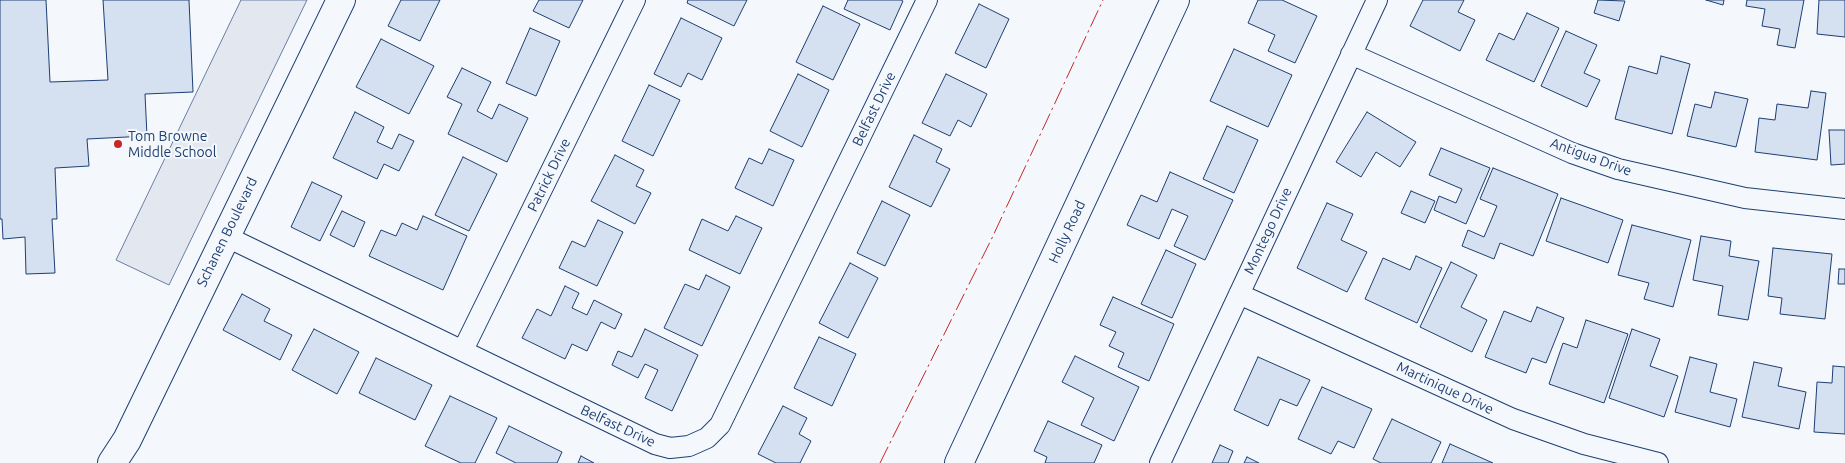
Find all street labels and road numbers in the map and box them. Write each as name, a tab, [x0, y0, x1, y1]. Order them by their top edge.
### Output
street label: Belfast Drive	[849, 69, 899, 149]
street label: Antigua Drive	[1548, 134, 1634, 180]
street label: Patrick Drive	[524, 136, 574, 214]
street label: Schanen Boulevard	[193, 174, 261, 290]
street label: Montego Drive	[1241, 185, 1295, 277]
street label: Holly Road	[1045, 198, 1089, 266]
street label: Martinique Drive	[1394, 358, 1496, 418]
street label: Belfast Drive	[578, 401, 658, 451]

